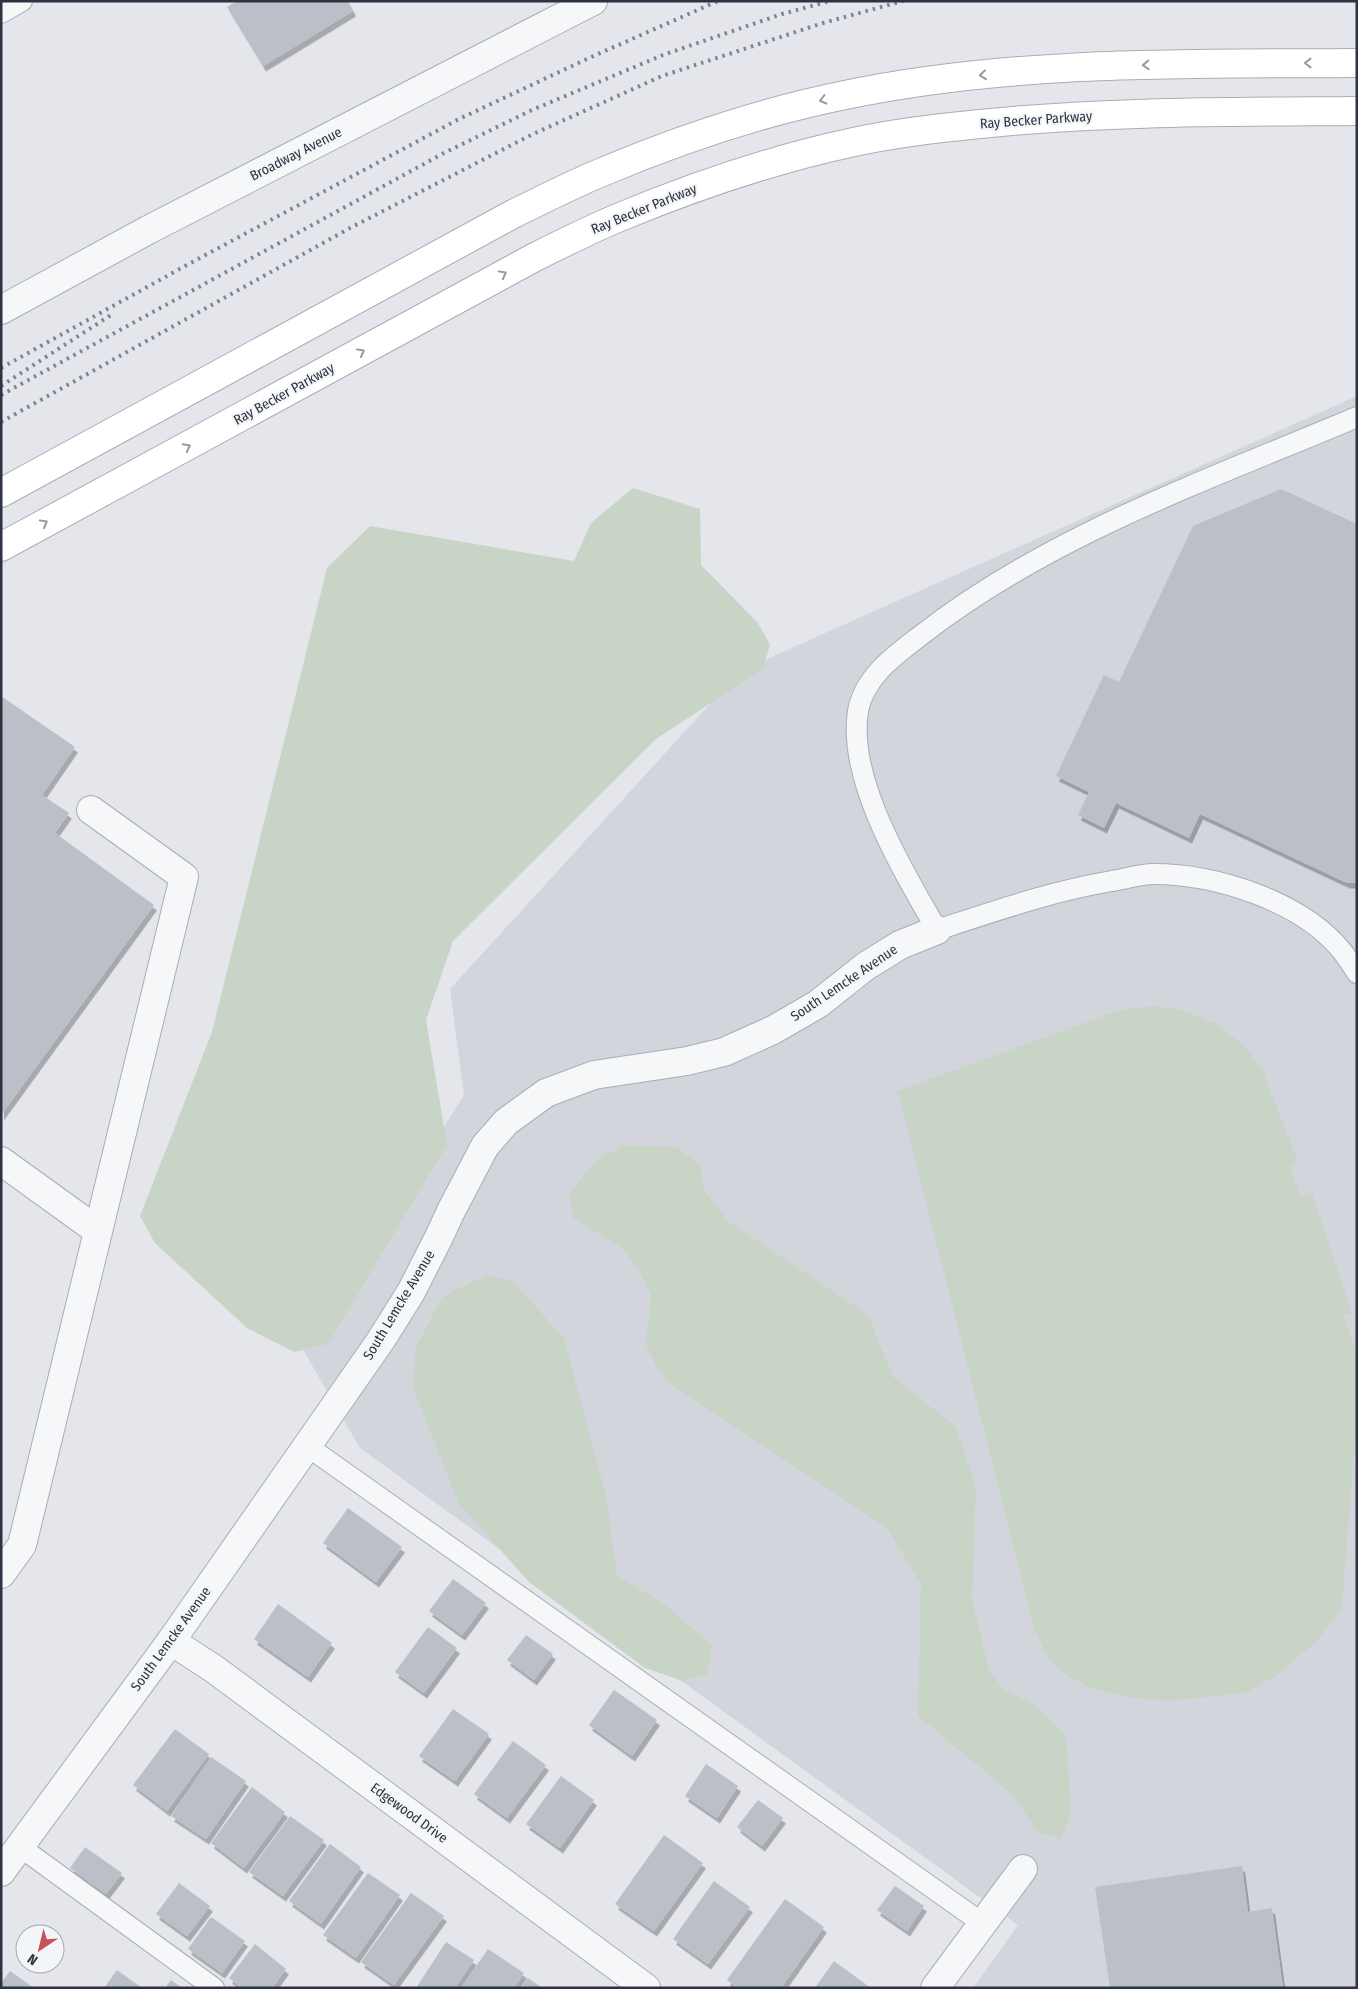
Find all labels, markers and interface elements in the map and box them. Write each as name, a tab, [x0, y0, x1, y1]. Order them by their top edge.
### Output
one-way arrow	[1304, 58, 1312, 68]
one-way arrow	[1141, 59, 1149, 70]
one-way arrow	[979, 69, 987, 80]
one-way arrow	[819, 94, 828, 105]
street label: Ray Becker Parkway	[979, 108, 1093, 132]
street label: Broadway Avenue	[247, 123, 345, 185]
street label: Ray Becker Parkway	[589, 180, 700, 238]
one-way arrow	[498, 270, 507, 280]
one-way arrow	[355, 348, 364, 358]
street label: Ray Becker Parkway	[231, 359, 338, 429]
one-way arrow	[182, 443, 191, 453]
one-way arrow	[39, 519, 48, 529]
street label: South Lemcke Avenue	[787, 941, 901, 1025]
street label: South Lemcke Avenue	[359, 1247, 439, 1363]
street label: South Lemcke Avenue	[127, 1583, 215, 1695]
street label: Edgewood Drive	[367, 1779, 451, 1847]
north arrow	[15, 1924, 65, 1974]
text: N	[25, 1950, 41, 1969]

